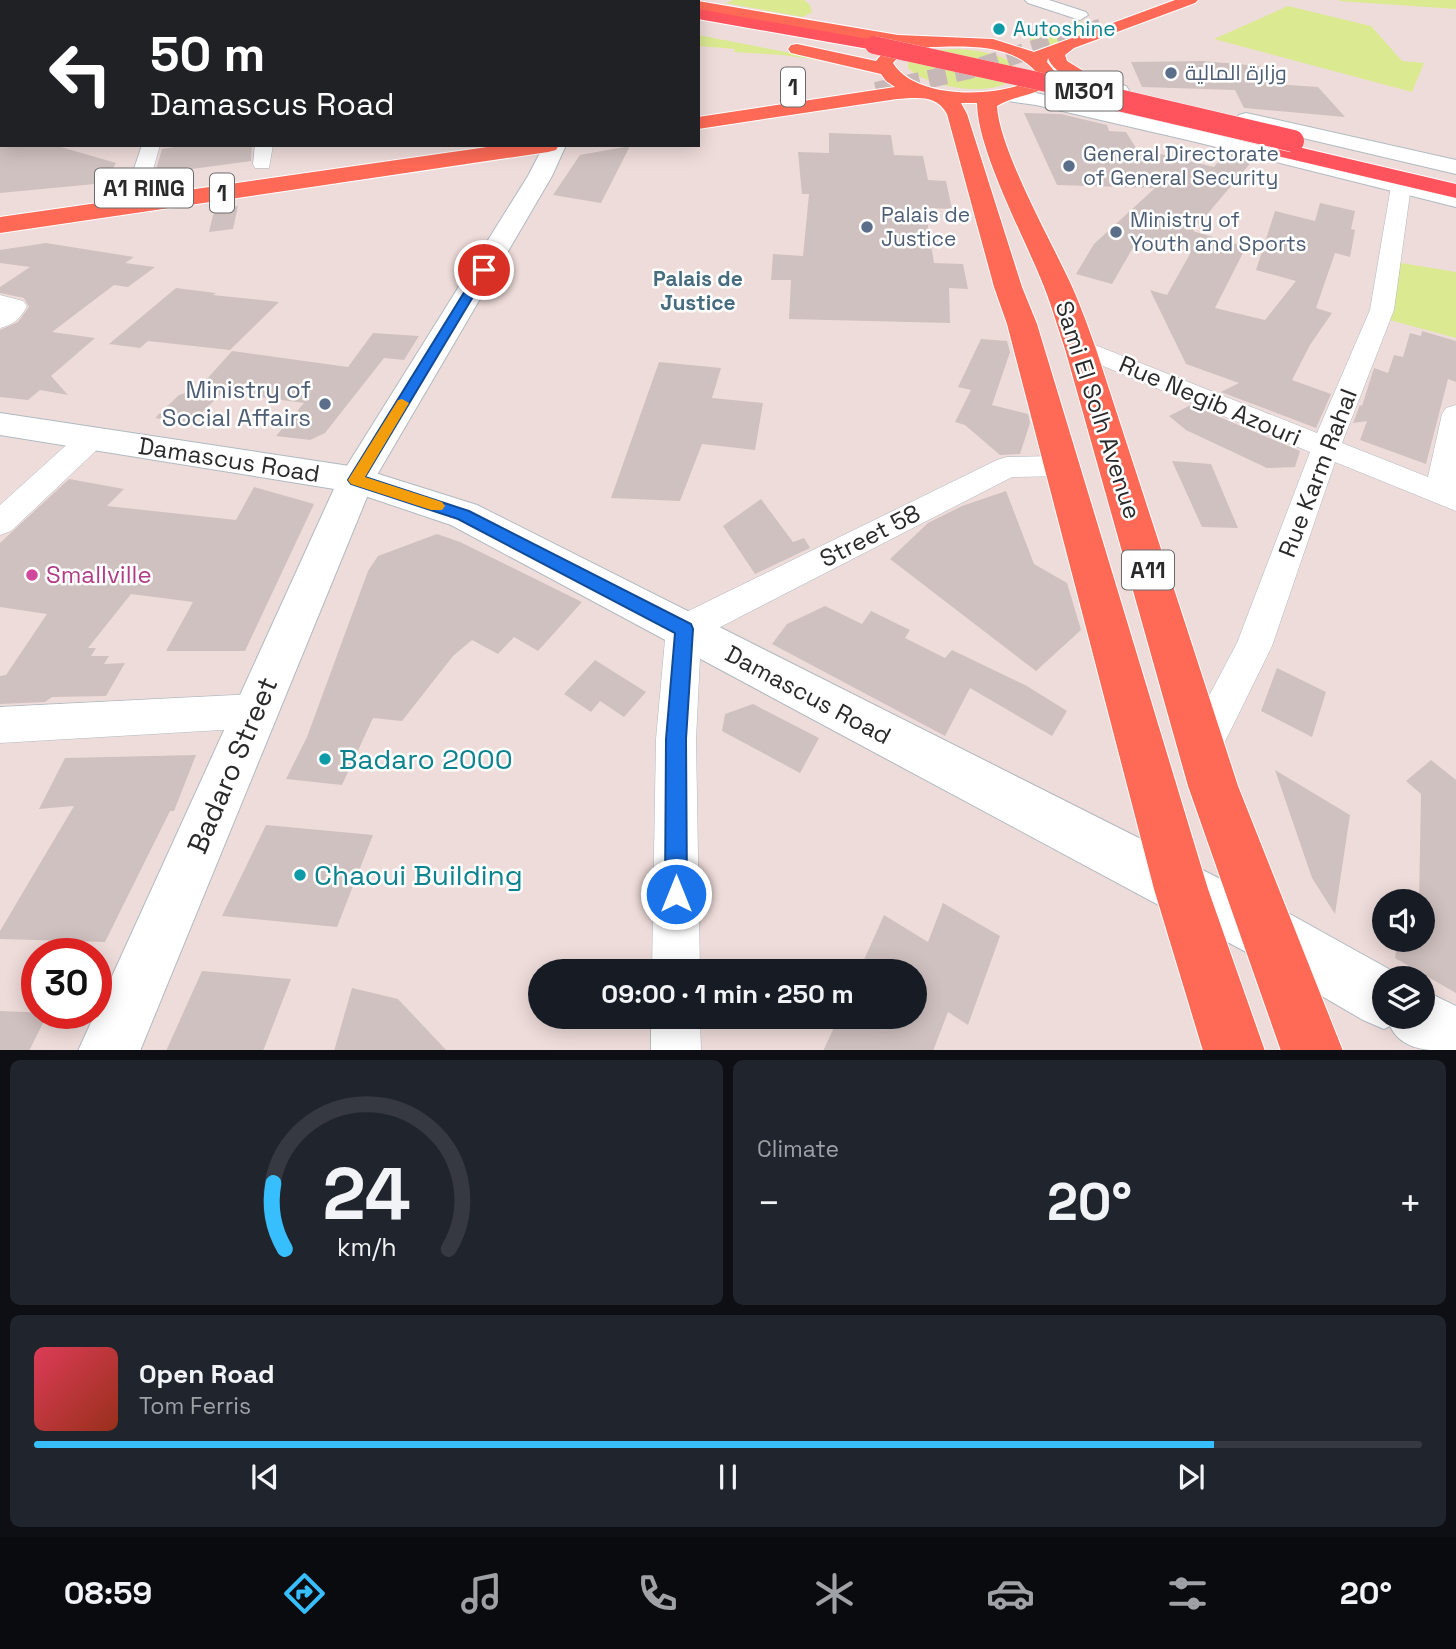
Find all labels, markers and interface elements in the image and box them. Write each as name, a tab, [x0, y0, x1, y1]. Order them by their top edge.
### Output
place label: Autoshine	[1013, 15, 1116, 42]
marker: Autoshine	[991, 21, 1007, 37]
text: 50 m	[150, 23, 265, 85]
icon: left	[35, 28, 126, 119]
place label: وزارة المالية	[1185, 59, 1287, 86]
marker: وزارة المالية	[1163, 65, 1179, 81]
road number: 1	[781, 68, 805, 106]
road number: M301	[1046, 72, 1122, 110]
text: Damascus Road	[150, 84, 395, 124]
place label: General Directorate of General Security	[1083, 140, 1279, 191]
marker: General Directorate of General Security	[1061, 158, 1077, 174]
road number: A1 RING	[95, 168, 193, 208]
road number: 1	[210, 174, 234, 212]
place label: Palais de Justice	[881, 201, 970, 252]
place label: Ministry of Youth and Sports	[1130, 206, 1307, 257]
marker: Palais de Justice	[859, 219, 875, 235]
marker: Ministry of Youth and Sports	[1108, 224, 1124, 240]
pin	[454, 240, 514, 300]
icon: arrive	[465, 251, 503, 289]
district label: Palais de Justice	[653, 265, 743, 316]
street label: Sami El Solh Avenue	[1049, 297, 1148, 523]
street label: Rue Negib Azouri	[1115, 348, 1306, 453]
place label: Ministry of Social Affairs	[162, 374, 311, 433]
street label: Rue Karm Rahal	[1271, 384, 1364, 561]
marker: Ministry of Social Affairs	[317, 396, 333, 412]
street label: Damascus Road	[136, 430, 322, 489]
street label: Street 58	[814, 497, 925, 574]
road number: A11	[1122, 550, 1174, 590]
place label: Smallville	[46, 559, 152, 590]
marker: Smallville	[24, 567, 40, 583]
street label: Damascus Road	[720, 638, 897, 751]
street label: Badaro Street	[179, 671, 285, 859]
place label: Badaro 2000	[339, 741, 513, 777]
marker: Badaro 2000	[317, 751, 333, 767]
place label: Chaoui Building	[314, 857, 523, 893]
position arrow	[639, 857, 713, 931]
marker: Chaoui Building	[292, 867, 308, 883]
map controls	[1372, 889, 1435, 1029]
button: sound	[1372, 889, 1435, 952]
speed limit sign: 30	[21, 938, 112, 1029]
button: layers	[1372, 966, 1435, 1029]
text: 09:00 · 1 min · 250 m	[601, 977, 854, 1011]
text: Climate	[757, 1134, 839, 1164]
text: 24	[322, 1147, 411, 1240]
text: 20°	[1047, 1169, 1132, 1235]
text: −	[757, 1179, 781, 1227]
text: +	[1398, 1179, 1422, 1227]
text: km/h	[337, 1230, 396, 1262]
text: Open Road	[139, 1357, 275, 1391]
text: Tom Ferris	[139, 1391, 251, 1421]
icon: previous	[246, 1458, 284, 1496]
icon: pause	[709, 1458, 747, 1496]
icon: next	[1172, 1458, 1210, 1496]
icon: directions	[280, 1569, 329, 1618]
icon: music	[457, 1569, 506, 1618]
icon: phone	[633, 1569, 682, 1618]
icon: climate	[810, 1569, 859, 1618]
icon: car	[986, 1569, 1035, 1618]
icon: filters	[1163, 1569, 1212, 1618]
text: 08:59	[64, 1573, 152, 1613]
text: 20°	[1340, 1573, 1392, 1613]

